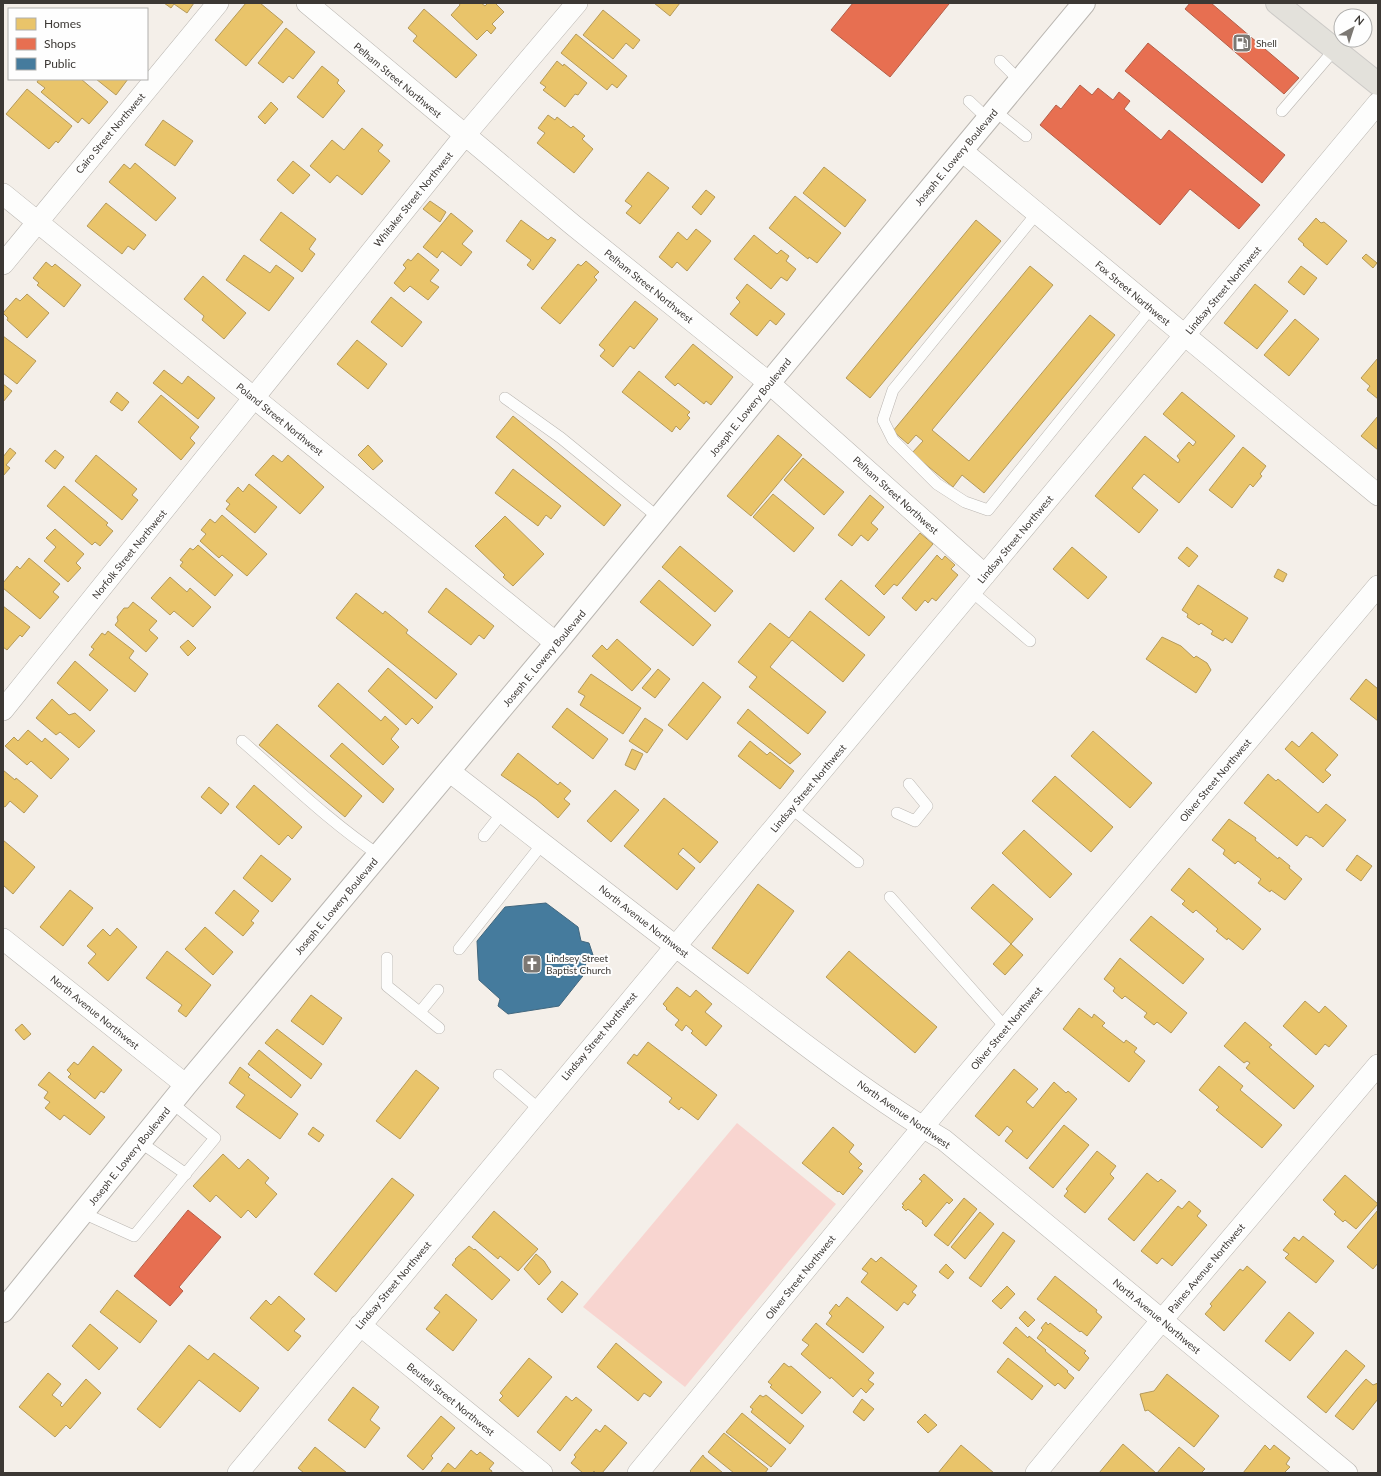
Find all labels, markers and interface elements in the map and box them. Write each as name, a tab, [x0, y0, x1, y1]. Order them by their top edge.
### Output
legend	[8, 8, 148, 80]
north arrow	[1333, 8, 1373, 48]
text: N	[1352, 12, 1367, 28]
text: Homes	[44, 16, 81, 31]
fuel station icon: Shell	[1231, 32, 1253, 54]
text: Shops	[44, 36, 76, 51]
place label: Shell	[1256, 37, 1277, 49]
street label: Pelham Street Northwest	[352, 40, 445, 120]
text: Public	[44, 56, 76, 71]
street label: Cairo Street Northwest	[73, 90, 147, 176]
street label: Joseph E. Lowery Boulevard	[912, 106, 1000, 208]
street label: Whitaker Street Northwest	[371, 149, 455, 249]
street label: Lindsay Street Northwest	[1183, 243, 1264, 336]
street label: Pelham Street Northwest	[602, 247, 696, 326]
street label: Fox Street Northwest	[1093, 258, 1173, 328]
street label: Joseph E. Lowery Boulevard	[707, 356, 793, 458]
street label: Poland Street Northwest	[234, 380, 326, 458]
street label: Pelham Street Northwest	[851, 454, 941, 537]
street label: Lindsay Street Northwest	[975, 492, 1056, 585]
street label: Norfolk Street Northwest	[89, 507, 169, 601]
street label: Joseph E. Lowery Boulevard	[500, 607, 588, 709]
street label: Oliver Street Northwest	[1177, 736, 1254, 824]
street label: Lindsay Street Northwest	[768, 741, 849, 834]
street label: Joseph E. Lowery Boulevard	[292, 855, 380, 957]
street label: North Avenue Northwest	[597, 882, 692, 960]
place label: Lindsey Street Baptist Church	[546, 952, 611, 976]
church icon: Lindsey Street Baptist Church	[521, 953, 543, 975]
street label: North Avenue Northwest	[48, 972, 142, 1052]
street label: Oliver Street Northwest	[968, 984, 1045, 1072]
street label: Lindsay Street Northwest	[559, 989, 640, 1082]
street label: North Avenue Northwest	[855, 1077, 953, 1151]
street label: Joseph E. Lowery Boulevard	[86, 1105, 172, 1207]
street label: Paines Avenue Northwest	[1165, 1220, 1247, 1315]
street label: Oliver Street Northwest	[762, 1232, 838, 1321]
street label: Lindsay Street Northwest	[353, 1238, 434, 1331]
street label: North Avenue Northwest	[1111, 1276, 1204, 1356]
street label: Beutell Street Northwest	[405, 1360, 498, 1438]

